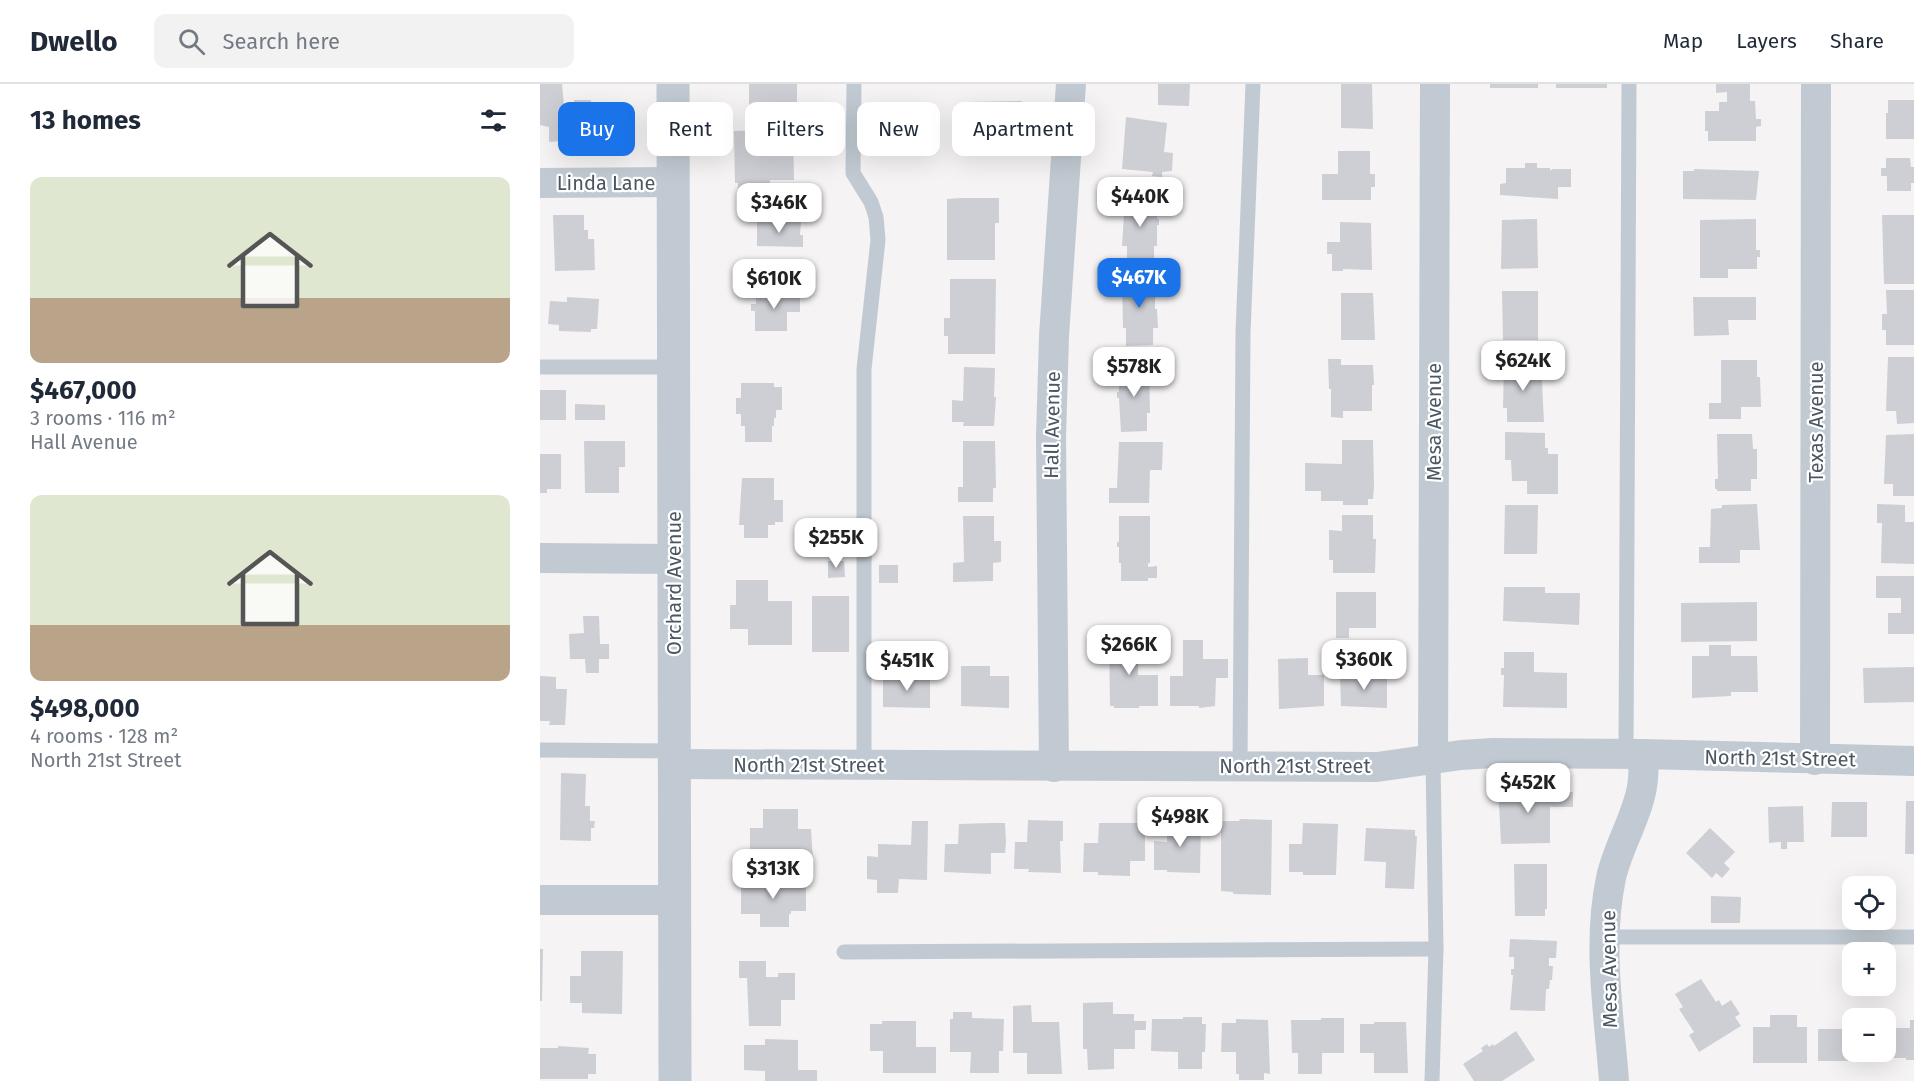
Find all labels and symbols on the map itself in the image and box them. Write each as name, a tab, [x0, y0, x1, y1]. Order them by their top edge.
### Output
street label: Linda Lane	[557, 171, 655, 195]
pin: $440K	[1098, 177, 1182, 228]
pin: $346K	[737, 183, 821, 234]
pin: $467K	[1097, 258, 1181, 309]
pin: $610K	[732, 259, 816, 310]
pin: $624K	[1481, 341, 1565, 392]
pin: $578K	[1092, 347, 1176, 398]
street label: Texas Avenue	[1804, 361, 1828, 483]
street label: Mesa Avenue	[1422, 363, 1446, 481]
street label: Hall Avenue	[1039, 371, 1065, 479]
street label: Orchard Avenue	[662, 511, 686, 655]
pin: $255K	[794, 518, 878, 569]
pin: $266K	[1087, 625, 1171, 676]
pin: $360K	[1322, 640, 1406, 691]
pin: $451K	[865, 641, 949, 692]
street label: North 21st Street	[1704, 745, 1857, 771]
street label: North 21st Street	[733, 753, 886, 777]
street label: North 21st Street	[1219, 754, 1372, 778]
pin: $452K	[1486, 763, 1570, 814]
pin: $498K	[1138, 797, 1222, 848]
pin: $313K	[731, 849, 815, 900]
street label: Mesa Avenue	[1596, 910, 1622, 1028]

